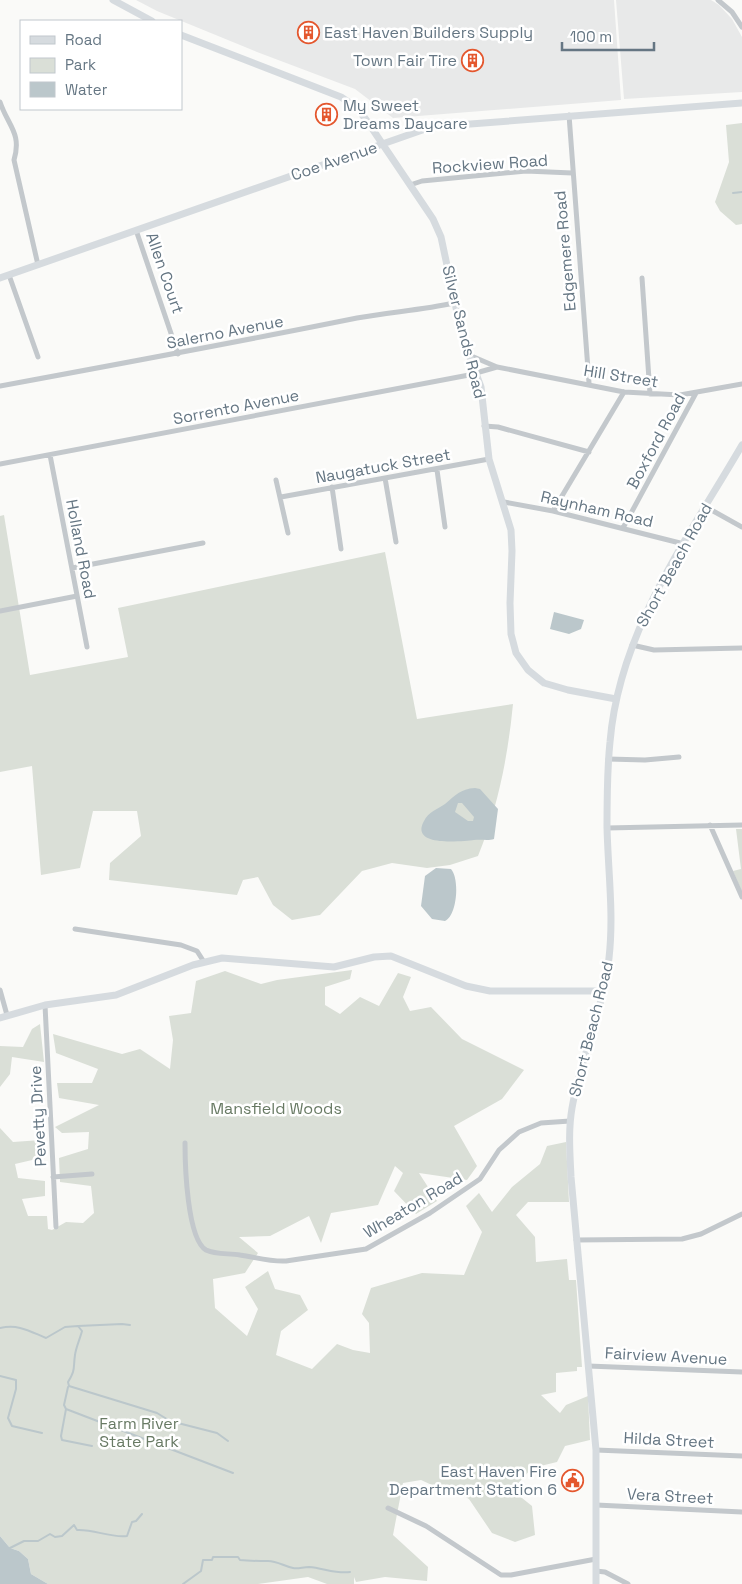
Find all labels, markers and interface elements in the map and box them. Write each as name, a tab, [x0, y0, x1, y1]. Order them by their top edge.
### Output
legend	[20, 20, 182, 110]
building icon: East Haven Builders Supply	[296, 20, 320, 44]
scale bar	[562, 20, 654, 52]
place label: East Haven Builders Supply	[324, 22, 533, 43]
text: 100 m	[570, 27, 612, 46]
text: Road	[65, 30, 102, 49]
building icon: Town Fair Tire	[461, 48, 485, 72]
place label: Town Fair Tire	[353, 50, 457, 71]
text: Park	[65, 55, 96, 74]
text: Water	[65, 80, 108, 99]
place label: My Sweet Dreams Daycare	[343, 95, 468, 134]
building icon: My Sweet Dreams Daycare	[315, 102, 339, 126]
street label: Coe Avenue	[288, 136, 380, 186]
street label: Rockview Road	[431, 149, 549, 179]
street label: Edgemere Road	[549, 190, 581, 312]
street label: Allen Court	[141, 230, 189, 316]
street label: Silver Sands Road	[437, 263, 491, 401]
street label: Salerno Avenue	[165, 310, 285, 354]
street label: Hill Street	[582, 360, 660, 392]
street label: Sorrento Avenue	[171, 384, 301, 430]
street label: Boxford Road	[622, 390, 690, 492]
street label: Naugatuck Street	[314, 444, 452, 488]
street label: Raynham Road	[539, 486, 655, 532]
street label: Holland Road	[61, 497, 101, 601]
street label: Short Beach Road	[631, 499, 717, 631]
street label: Short Beach Road	[564, 959, 618, 1099]
street label: Pevetty Drive	[25, 1065, 51, 1167]
park label: Mansfield Woods	[210, 1098, 342, 1119]
street label: Wheaton Road	[360, 1167, 466, 1243]
street label: Fairview Avenue	[604, 1342, 728, 1370]
park label: Farm River State Park	[99, 1413, 179, 1452]
street label: Hilda Street	[623, 1427, 715, 1453]
place label: East Haven Fire Department Station 6	[389, 1461, 557, 1500]
public building icon: East Haven Fire Department Station 6	[561, 1468, 585, 1492]
street label: Vera Street	[626, 1483, 714, 1509]

